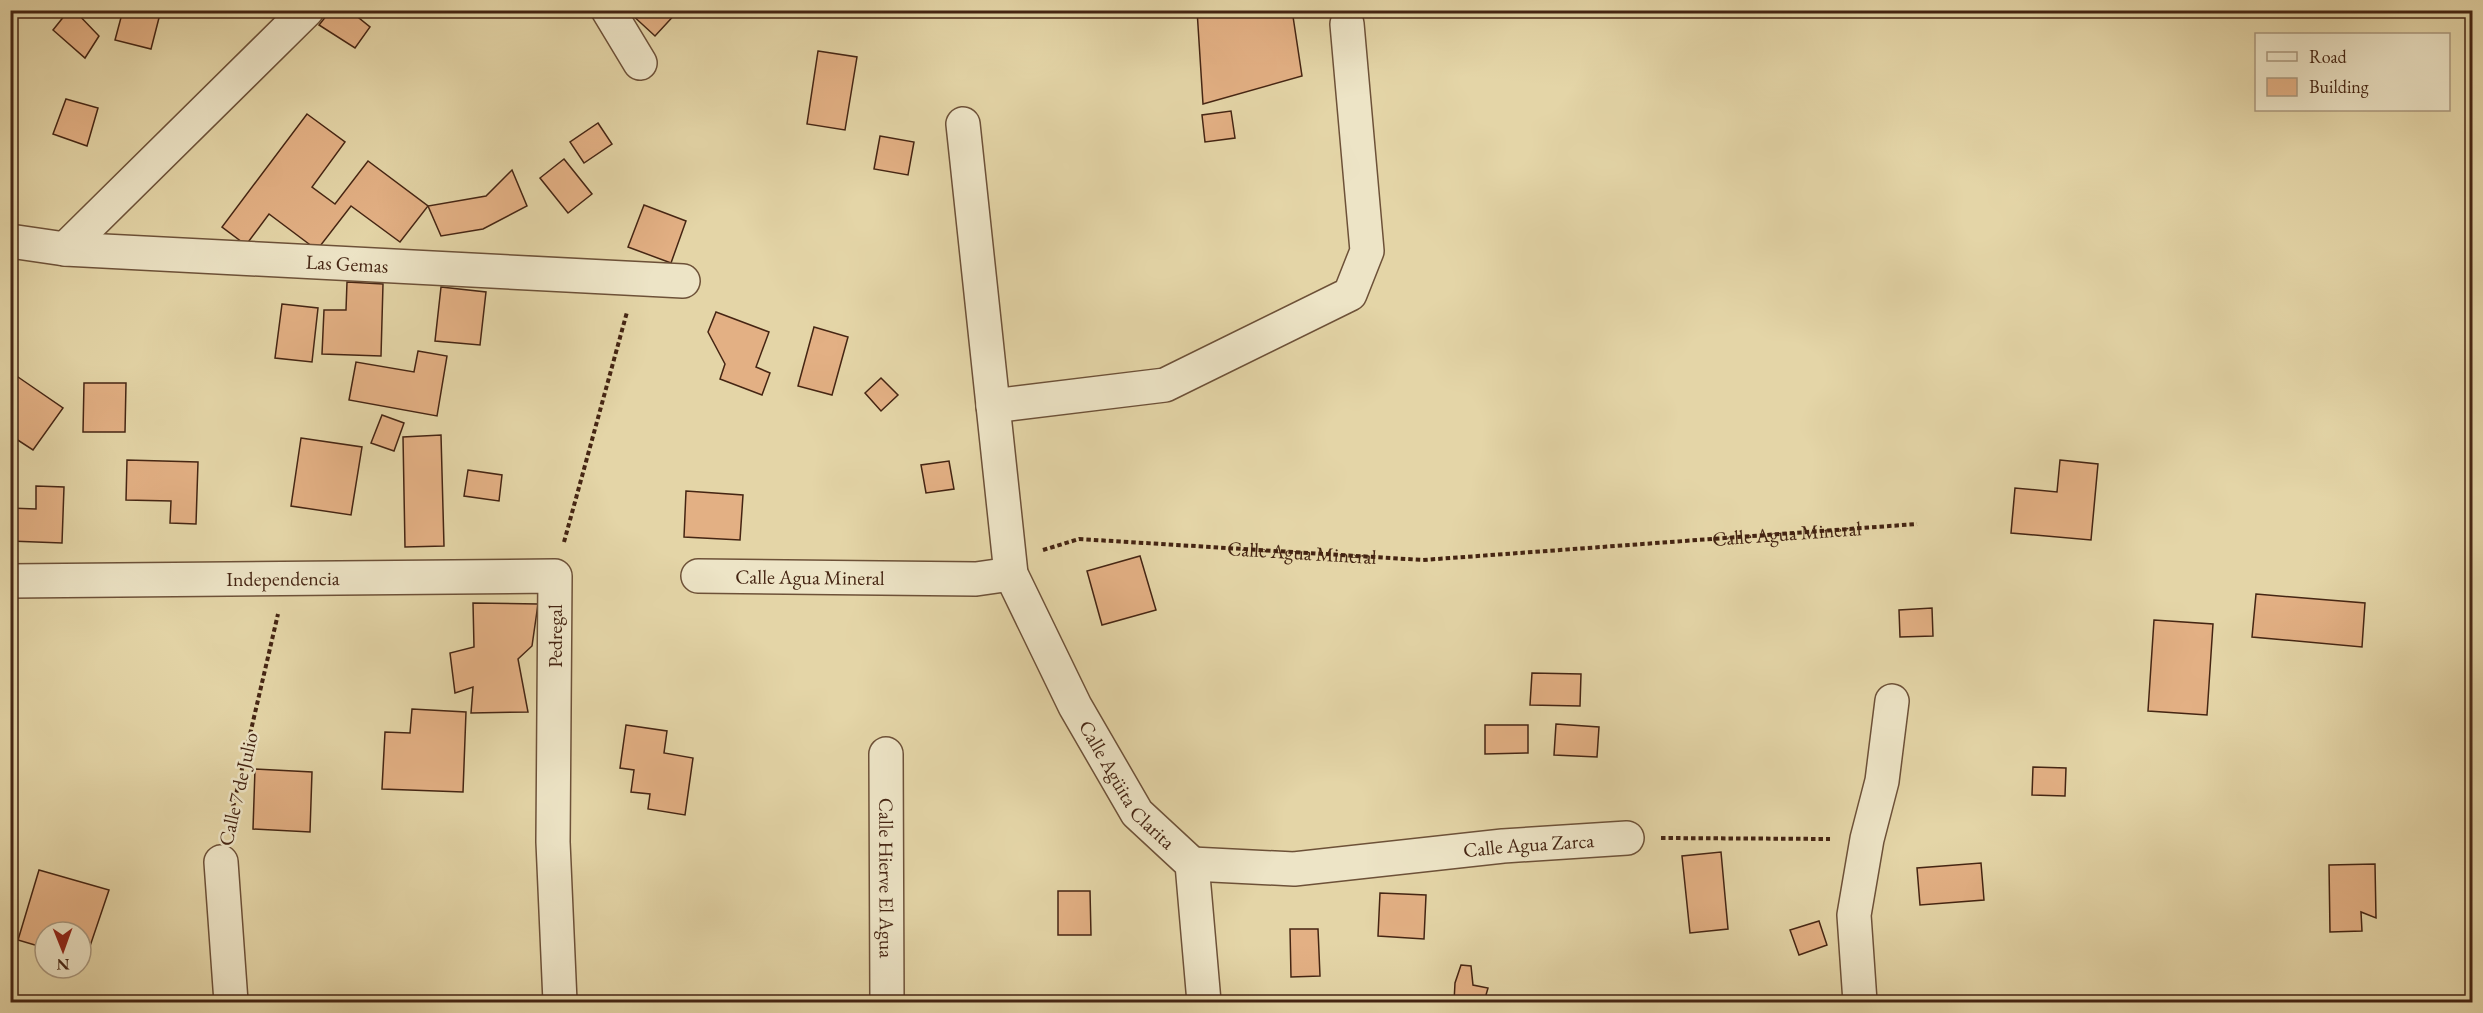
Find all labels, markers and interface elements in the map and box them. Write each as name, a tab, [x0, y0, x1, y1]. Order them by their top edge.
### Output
legend	[2255, 33, 2450, 111]
text: Road	[2309, 45, 2348, 68]
text: Building	[2309, 75, 2369, 98]
street label: Las Gemas	[305, 248, 389, 279]
street label: Calle Agua Mineral	[1711, 515, 1862, 552]
street label: Calle Agua Mineral	[1227, 535, 1378, 570]
street label: Calle Agua Mineral	[735, 563, 885, 591]
street label: Independencia	[226, 565, 340, 592]
street label: Pedregal	[542, 604, 568, 668]
street label: Calle Agüita Clarita	[1073, 715, 1181, 855]
street label: Calle 7 de Julio	[212, 729, 264, 848]
street label: Calle Hierve El Agua	[873, 798, 900, 958]
street label: Calle Agua Zarca	[1462, 827, 1595, 863]
north arrow	[33, 920, 93, 980]
text: N	[57, 954, 70, 975]

